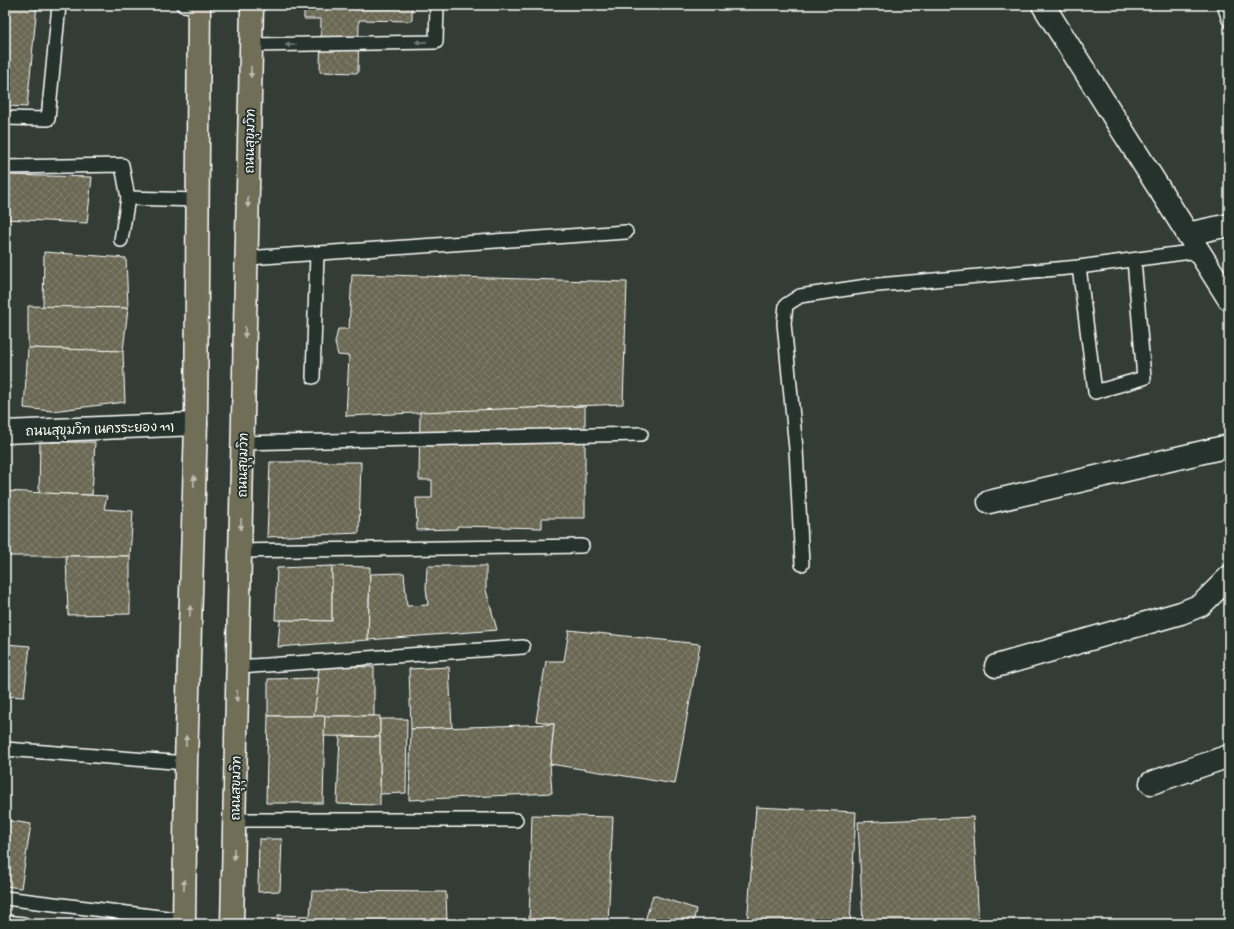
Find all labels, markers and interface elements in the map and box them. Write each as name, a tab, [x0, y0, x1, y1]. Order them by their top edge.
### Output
one-way arrow	[415, 39, 427, 46]
one-way arrow	[285, 41, 297, 48]
one-way arrow	[247, 66, 254, 78]
street label: ถนนสุขุมวิท	[241, 108, 260, 174]
one-way arrow	[245, 196, 251, 209]
one-way arrow	[242, 326, 248, 339]
street label: ถนนสุขุมวิท (นครระยอง 11)	[25, 418, 175, 441]
street label: ถนนสุขุมวิท	[234, 432, 253, 498]
one-way arrow	[191, 474, 197, 487]
one-way arrow	[238, 518, 244, 531]
one-way arrow	[187, 604, 193, 617]
one-way arrow	[234, 690, 240, 703]
one-way arrow	[183, 735, 190, 747]
street label: ถนนสุขุมวิท	[227, 755, 246, 821]
one-way arrow	[231, 848, 237, 861]
one-way arrow	[181, 878, 187, 891]

